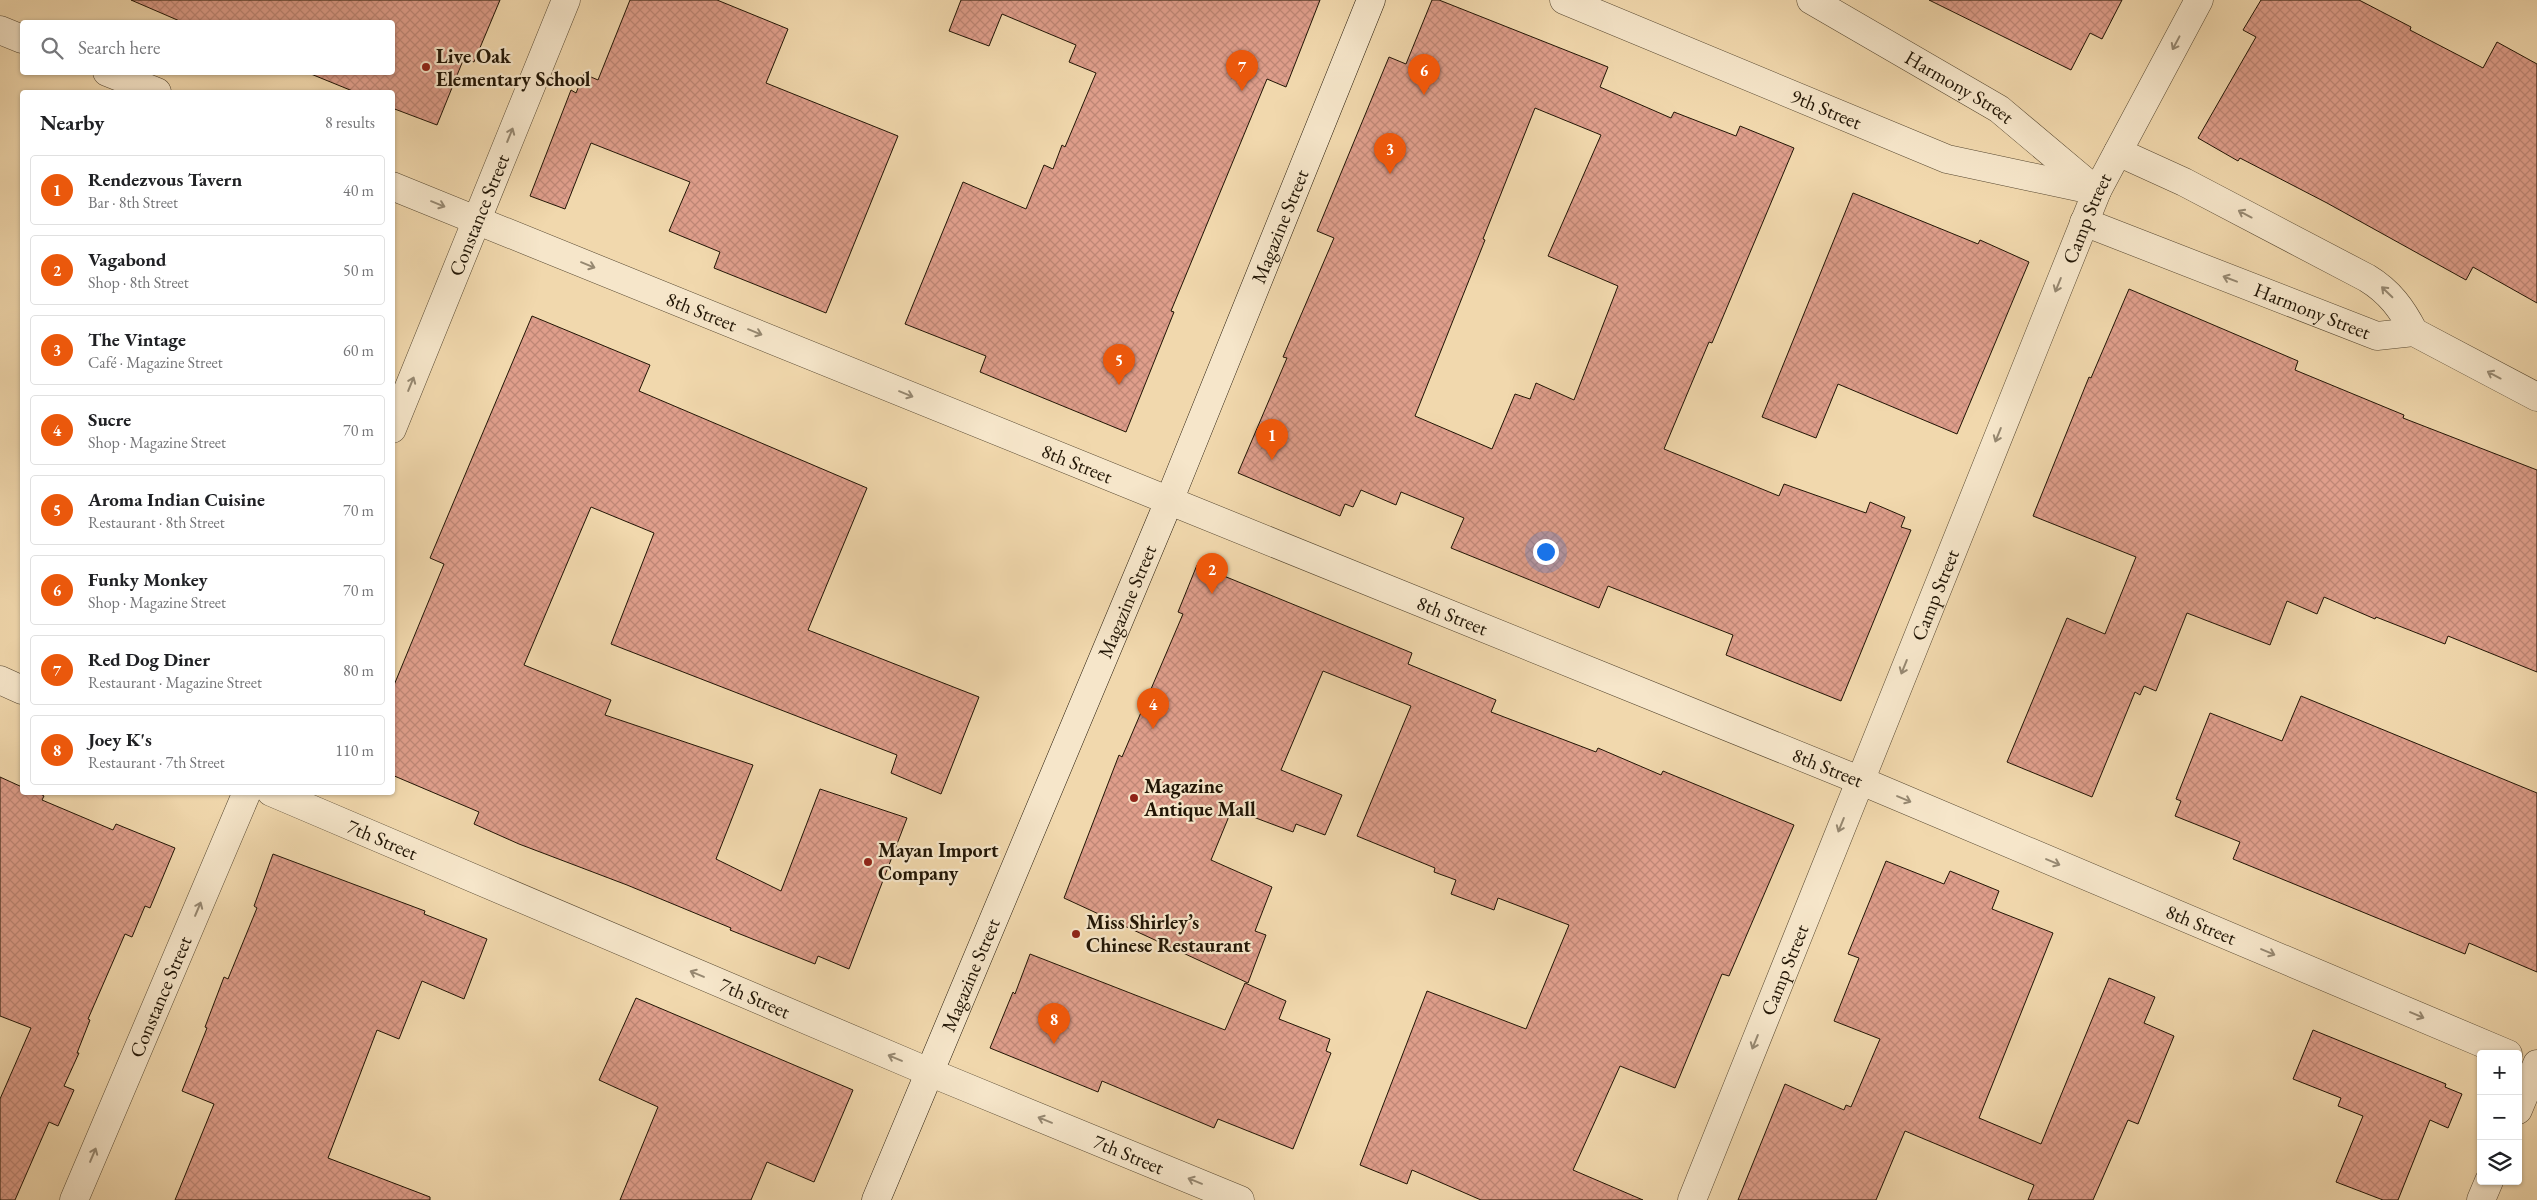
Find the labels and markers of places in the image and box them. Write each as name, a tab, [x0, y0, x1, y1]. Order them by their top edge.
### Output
place label: Live Oak Elementary School	[436, 43, 591, 92]
pin: 7	[1226, 50, 1258, 91]
pin: 6	[1408, 54, 1440, 95]
marker: Live Oak Elementary School	[420, 61, 432, 73]
pin: 3	[1374, 133, 1406, 174]
pin: 5	[1103, 344, 1135, 385]
pin: 1	[1256, 419, 1288, 460]
pin: 2	[1196, 553, 1228, 594]
pin: 4	[1137, 688, 1169, 729]
place label: Magazine Antique Mall	[1143, 773, 1256, 822]
marker: Magazine Antique Mall	[1128, 792, 1140, 804]
place label: Mayan Import Company	[878, 837, 999, 886]
marker: Mayan Import Company	[862, 856, 874, 868]
place label: Miss Shirley’s Chinese Restaurant	[1086, 909, 1251, 958]
marker: Miss Shirley’s Chinese Restaurant	[1070, 928, 1082, 940]
pin: 8	[1038, 1003, 1070, 1044]

